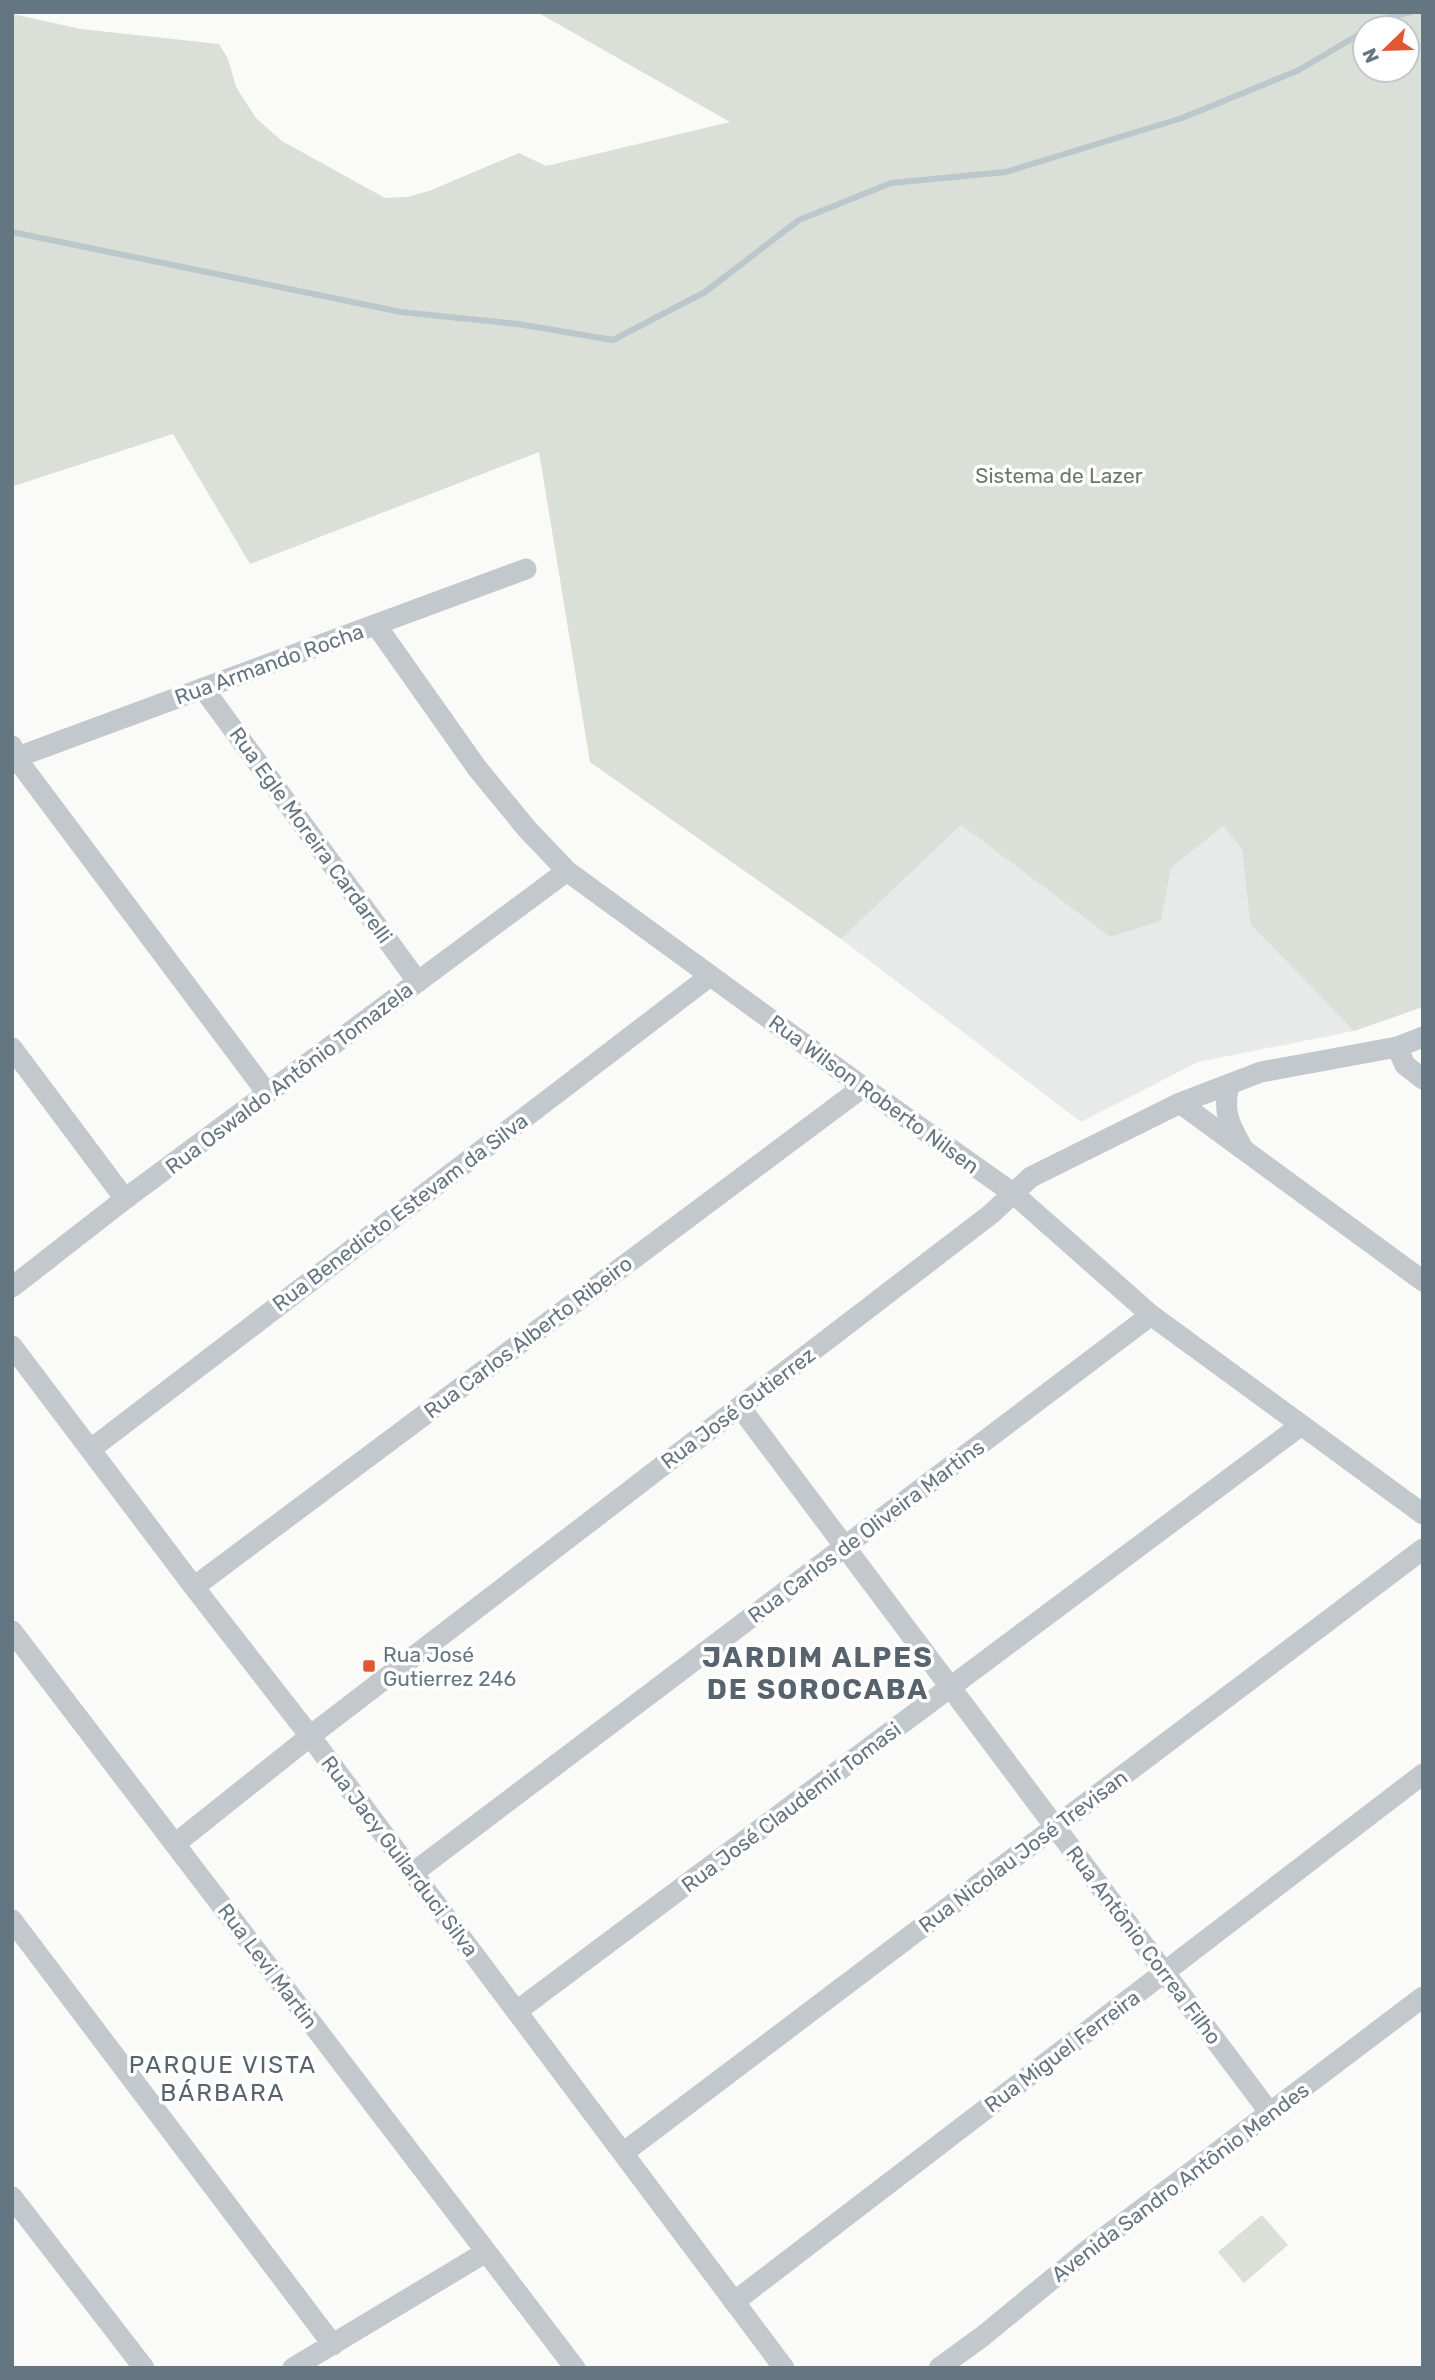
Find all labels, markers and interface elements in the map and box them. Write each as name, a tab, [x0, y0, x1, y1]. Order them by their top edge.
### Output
north arrow	[1351, 14, 1421, 84]
text: N	[1358, 45, 1384, 66]
park label: Sistema de Lazer	[975, 463, 1143, 488]
street label: Rua Armando Rocha	[171, 618, 367, 710]
street label: Rua Egle Moreira Cardarelli	[224, 722, 398, 948]
street label: Rua Oswaldo Antônio Tomazela	[160, 977, 418, 1179]
street label: Rua Wilson Roberto Nilsen	[764, 1009, 984, 1179]
street label: Rua Benedicto Estevam da Silva	[268, 1108, 532, 1316]
street label: Rua Carlos Alberto Ribeiro	[419, 1251, 637, 1423]
street label: Rua José Gutierrez	[656, 1342, 820, 1474]
street label: Rua Carlos de Oliveira Martins	[743, 1434, 989, 1628]
district label: JARDIM ALPES DE SOROCABA	[702, 1641, 934, 1706]
place label: Rua José Gutierrez 246	[383, 1642, 516, 1691]
marker: Rua José Gutierrez 246	[361, 1658, 377, 1674]
street label: Rua José Claudemir Tomasi	[677, 1716, 905, 1898]
street label: Rua Jacy Guilarduci Silva	[316, 1751, 484, 1961]
street label: Rua Nicolau José Trevisan	[914, 1764, 1132, 1938]
street label: Rua Antônio Correa Filho	[1061, 1841, 1227, 2049]
street label: Rua Levi Martin	[213, 1898, 323, 2034]
street label: Rua Miguel Ferreira	[979, 1984, 1145, 2118]
district label: PARQUE VISTA BÁRBARA	[129, 2051, 317, 2107]
street label: Avenida Sandro Antônio Mendes	[1046, 2077, 1314, 2287]

